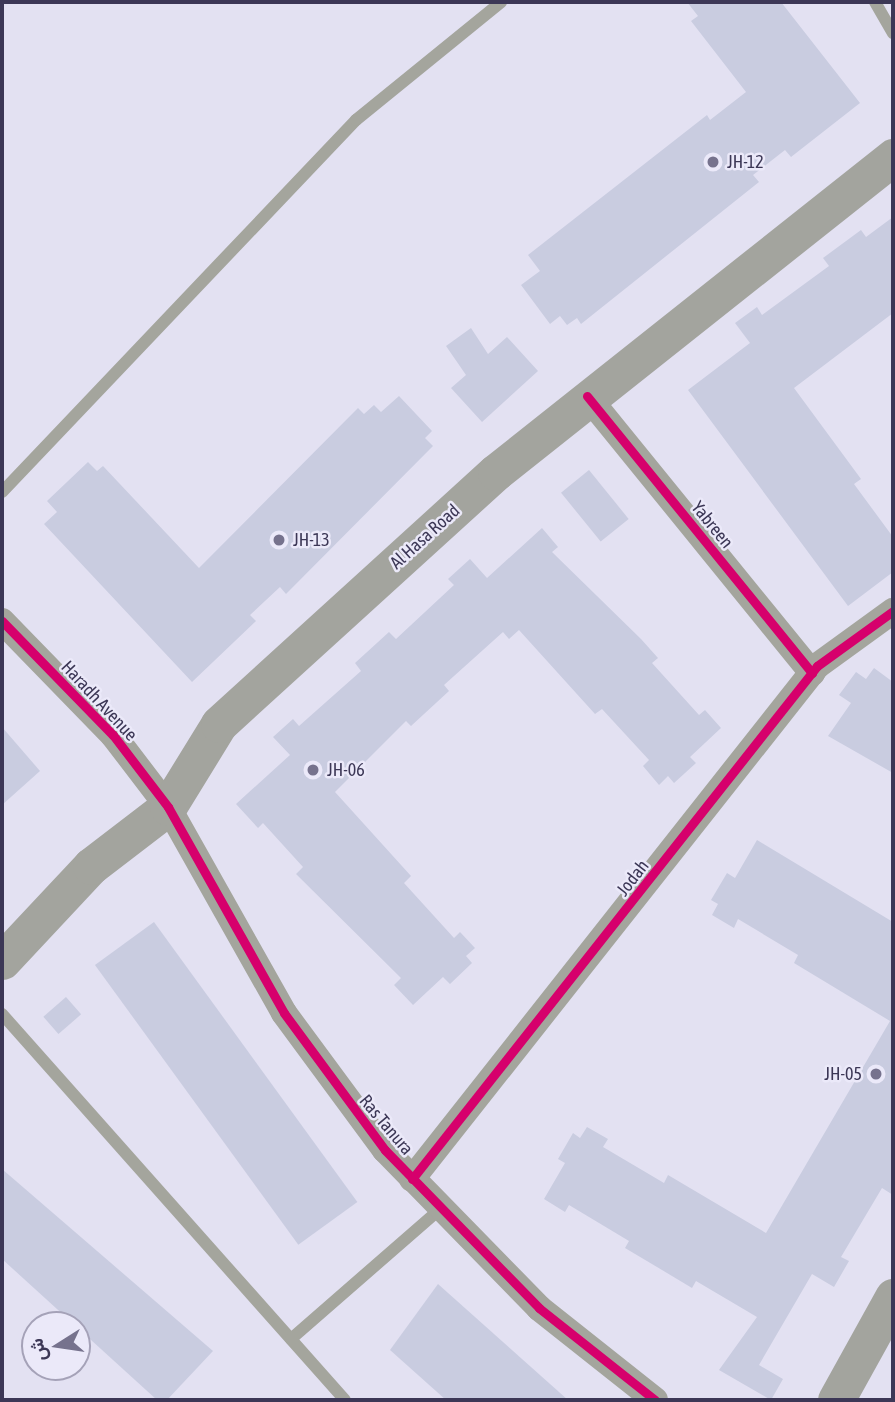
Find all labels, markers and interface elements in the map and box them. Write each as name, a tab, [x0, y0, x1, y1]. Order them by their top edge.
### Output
place label: JH-12	[727, 151, 764, 173]
marker: JH-12	[705, 154, 721, 170]
street label: Yabreen	[687, 497, 737, 553]
street label: Al Hasa Road	[386, 500, 464, 574]
place label: JH-13	[293, 529, 330, 551]
marker: JH-13	[271, 532, 287, 548]
street label: Haradh Avenue	[56, 656, 142, 746]
place label: JH-06	[327, 759, 365, 781]
marker: JH-06	[305, 762, 321, 778]
street label: Jodah	[612, 856, 654, 900]
place label: JH-05	[824, 1063, 862, 1085]
marker: JH-05	[868, 1066, 884, 1082]
street label: Ras Tanura	[355, 1091, 417, 1159]
north arrow	[21, 1311, 91, 1381]
text: ش	[24, 1336, 51, 1363]

